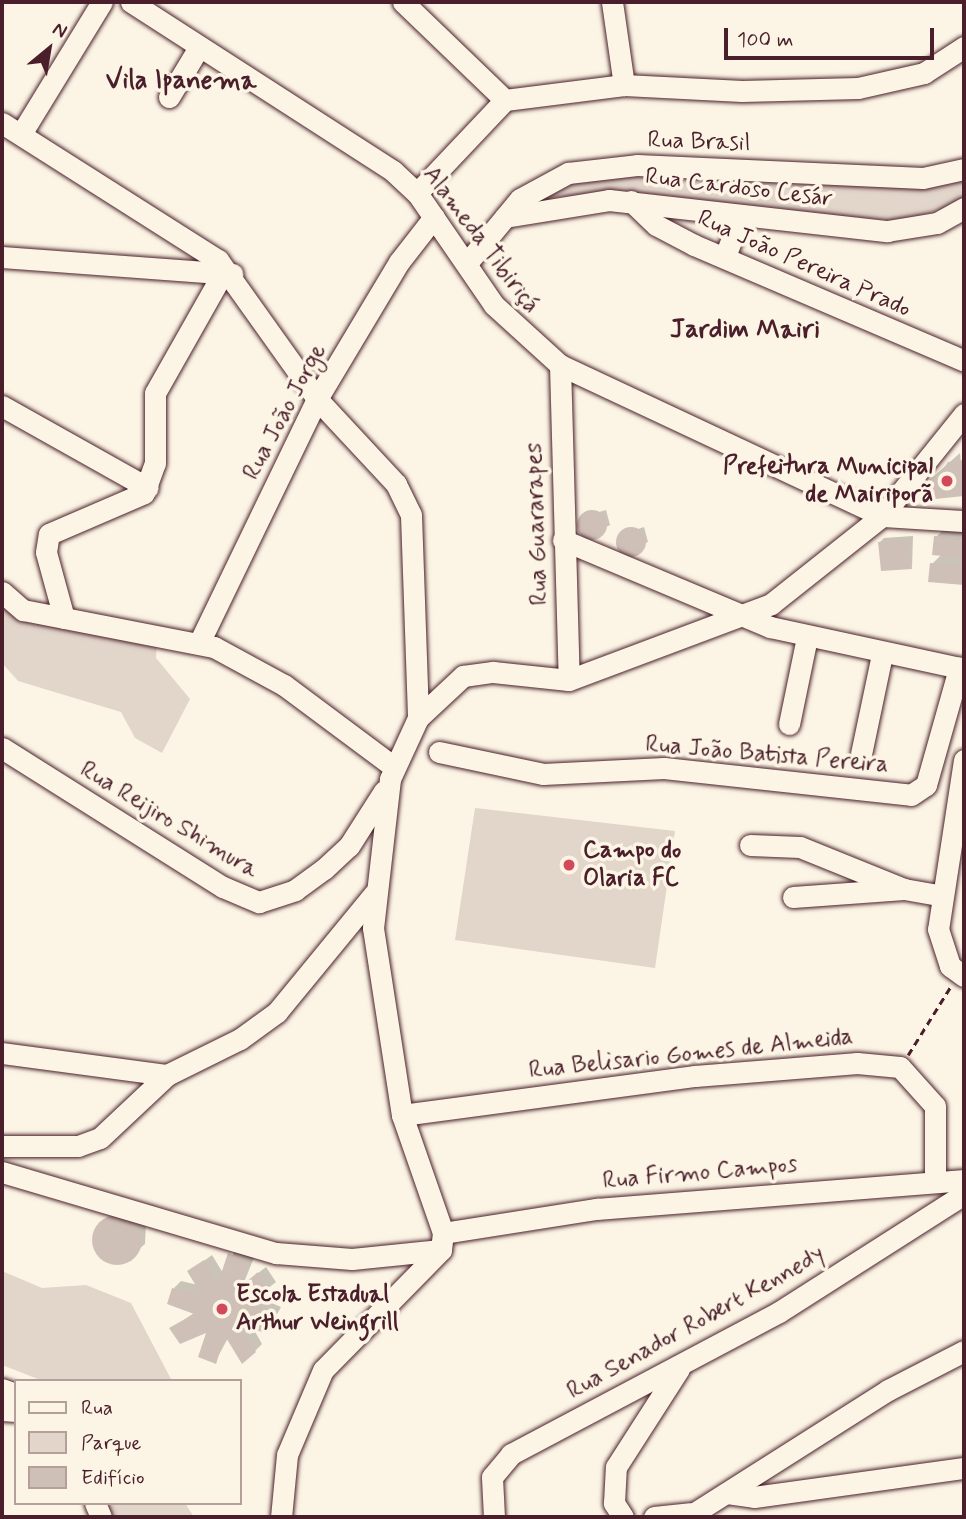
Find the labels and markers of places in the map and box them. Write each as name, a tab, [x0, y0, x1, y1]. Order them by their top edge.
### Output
place label: Prefeitura Municipal de Mairiporã	[725, 453, 933, 509]
marker: Prefeitura Municipal de Mairiporã	[939, 473, 955, 489]
place label: Campo do Olaria FC	[583, 837, 682, 893]
marker: Campo do Olaria FC	[561, 857, 577, 873]
place label: Escola Estadual Arthur Weingrill	[236, 1281, 400, 1337]
marker: Escola Estadual Arthur Weingrill	[214, 1301, 230, 1317]

